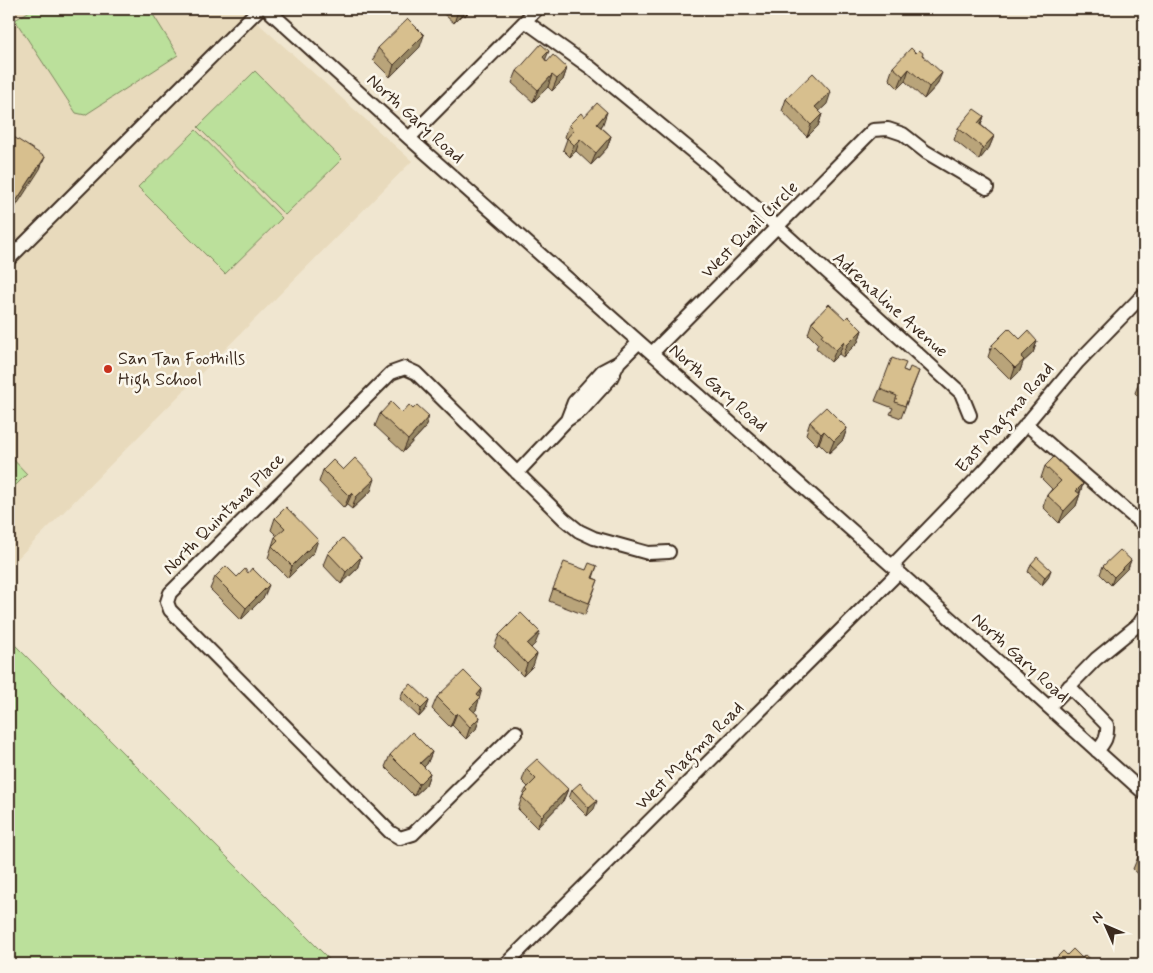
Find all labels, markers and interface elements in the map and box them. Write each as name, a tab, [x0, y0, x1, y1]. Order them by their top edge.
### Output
street label: North Gary Road	[361, 69, 469, 169]
street label: West Quail Circle	[696, 176, 804, 284]
street label: Adrenaline Avenue	[827, 247, 953, 363]
street label: North Gary Road	[663, 338, 773, 438]
place label: San Tan Foothills High School	[118, 347, 245, 394]
street label: East Magma Road	[950, 358, 1061, 480]
marker: San Tan Foothills High School	[102, 363, 114, 375]
street label: North Quintana Place	[158, 448, 290, 580]
street label: North Gary Road	[966, 608, 1074, 708]
street label: West Magma Road	[631, 697, 751, 817]
north arrow	[1080, 900, 1130, 950]
text: N	[1088, 908, 1107, 927]

